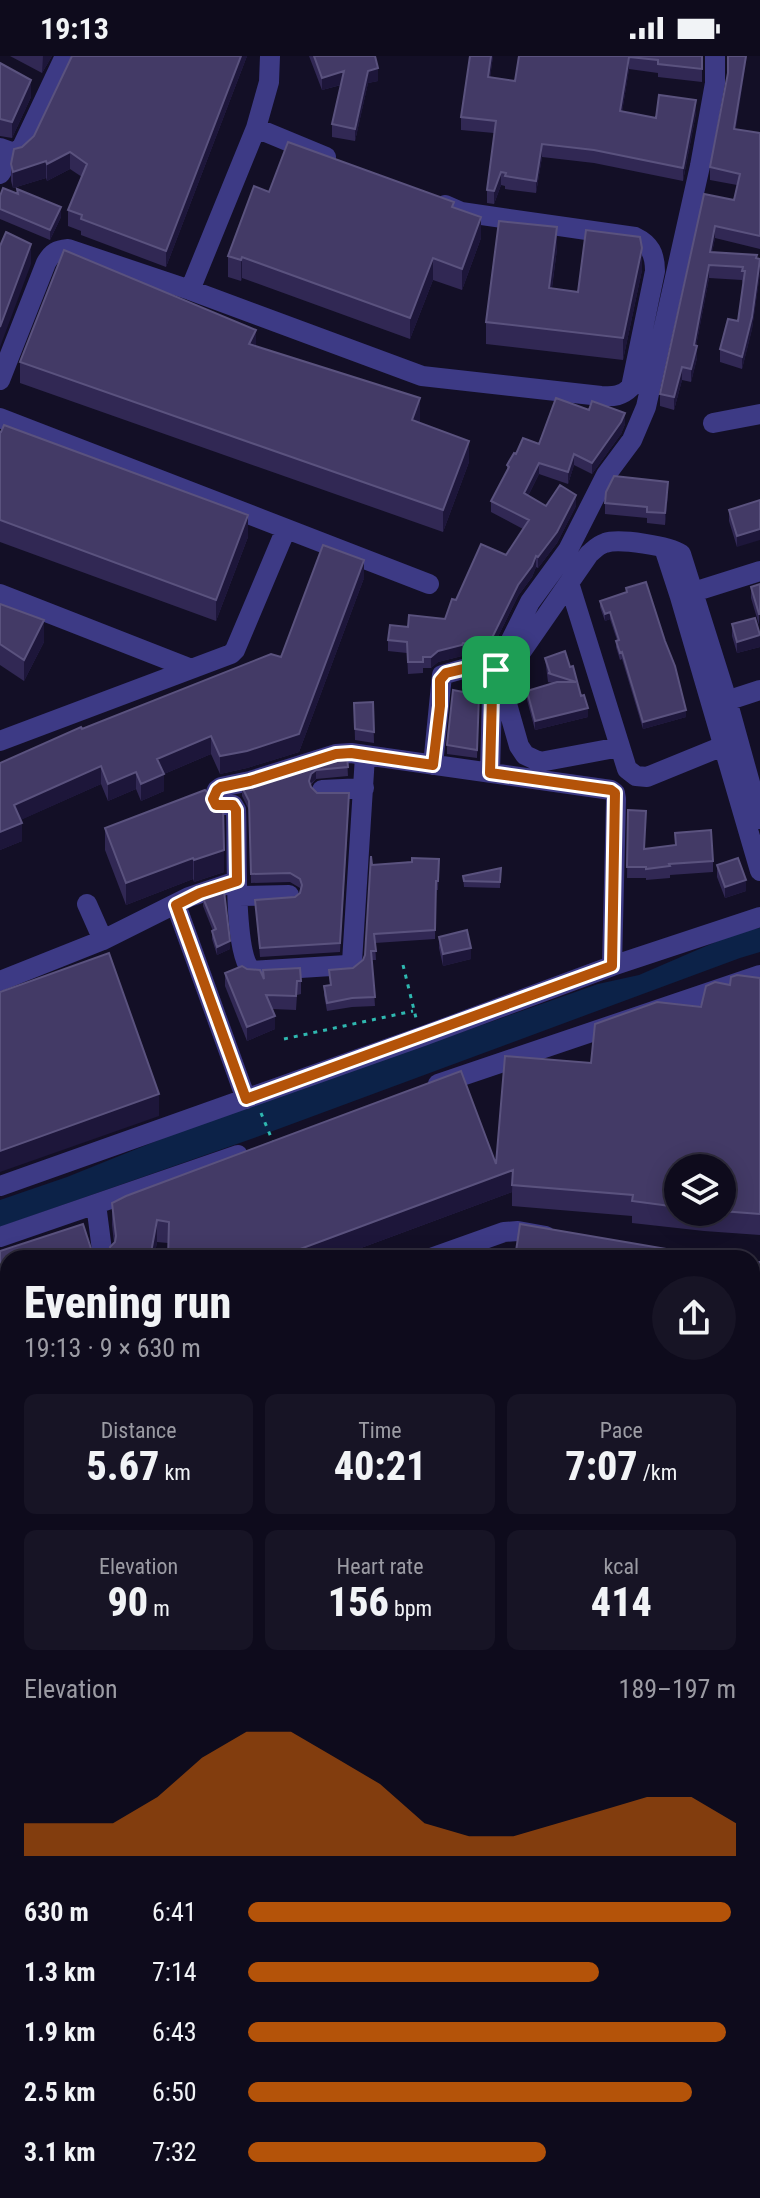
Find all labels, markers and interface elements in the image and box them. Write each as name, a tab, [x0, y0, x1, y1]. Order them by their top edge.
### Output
text: 19:13	[40, 11, 109, 46]
pin	[462, 636, 530, 704]
icon: arrive	[474, 648, 518, 692]
map controls	[664, 1154, 736, 1226]
button: layers	[664, 1154, 736, 1226]
button: share	[652, 1276, 736, 1360]
text: Evening run	[24, 1277, 231, 1329]
text: 19:13 · 9 × 630 m	[24, 1333, 201, 1363]
text: Distance	[101, 1418, 177, 1443]
text: Time	[358, 1418, 402, 1443]
text: Pace	[600, 1418, 643, 1443]
text: 5.67	[86, 1443, 159, 1490]
text: 40:21	[334, 1443, 426, 1490]
text: 7:07	[565, 1443, 638, 1490]
text: km	[159, 1460, 191, 1485]
text: /km	[638, 1460, 677, 1485]
text: Elevation	[99, 1554, 178, 1579]
text: Heart rate	[337, 1554, 423, 1579]
text: kcal	[604, 1554, 639, 1579]
text: 90	[108, 1579, 148, 1626]
text: 156	[328, 1579, 389, 1626]
text: 414	[591, 1579, 652, 1626]
text: m	[148, 1596, 170, 1621]
text: bpm	[389, 1596, 432, 1621]
text: Elevation	[24, 1674, 118, 1704]
text: 189–197 m	[619, 1674, 736, 1704]
text: 630 m	[24, 1897, 89, 1927]
text: 6:41	[152, 1897, 197, 1927]
text: 1.3 km	[24, 1957, 96, 1987]
text: 7:14	[152, 1957, 197, 1987]
text: 1.9 km	[24, 2017, 96, 2047]
text: 6:43	[152, 2017, 197, 2047]
text: 2.5 km	[24, 2077, 96, 2107]
text: 6:50	[152, 2077, 197, 2107]
text: 3.1 km	[24, 2137, 96, 2167]
text: 7:32	[152, 2137, 197, 2167]

